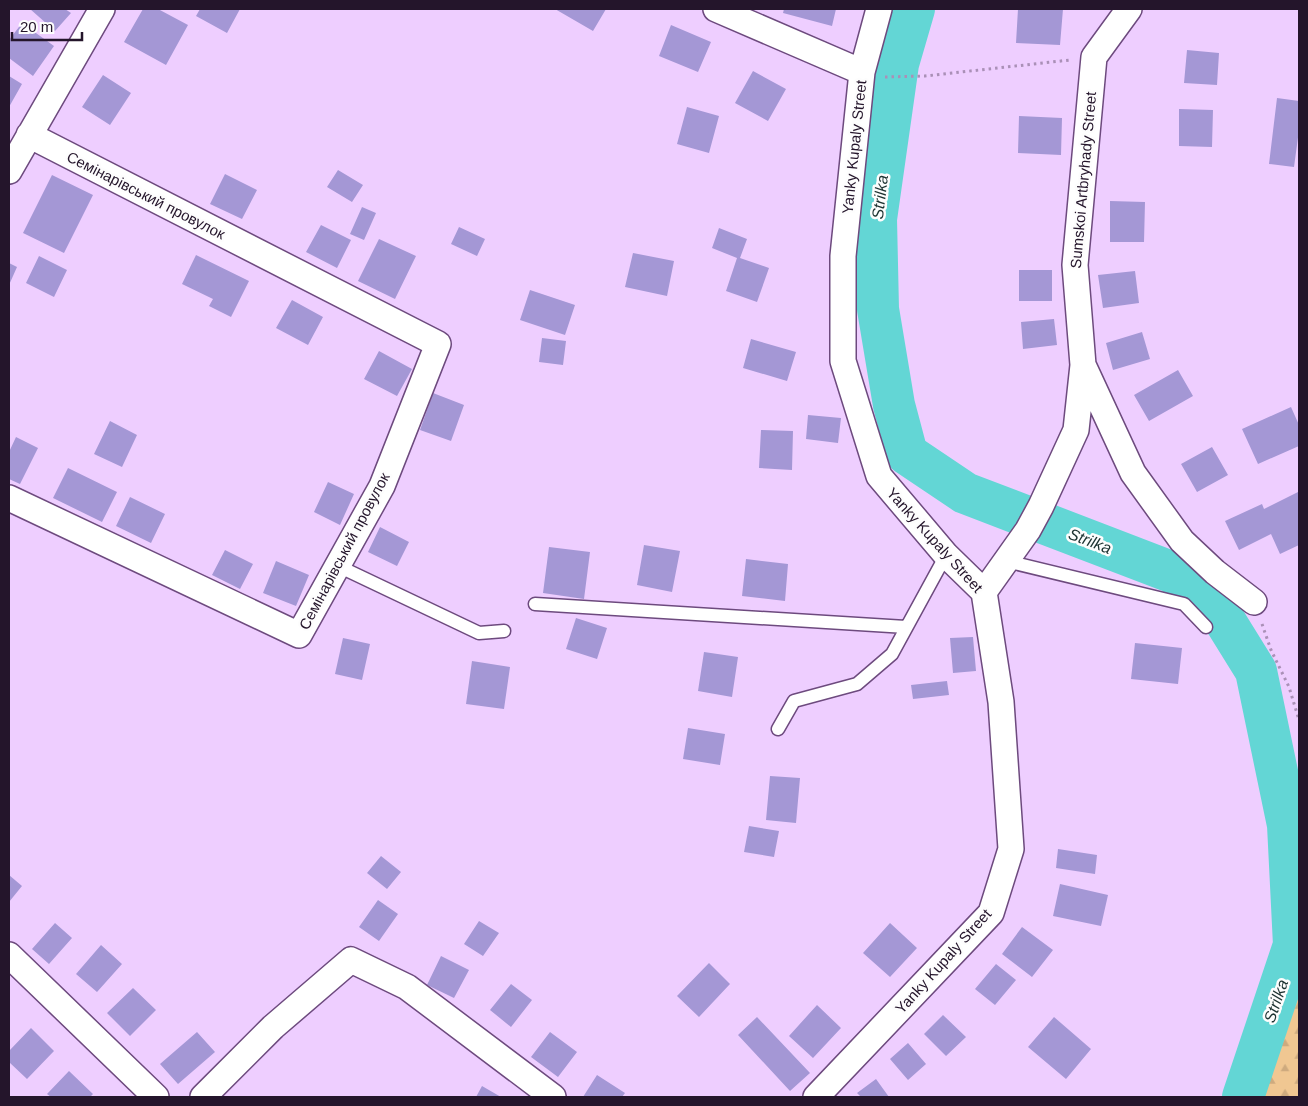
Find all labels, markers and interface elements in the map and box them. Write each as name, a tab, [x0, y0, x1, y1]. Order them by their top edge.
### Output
scale bar	[12, 10, 82, 42]
text: 20 m	[20, 18, 53, 35]
street label: Yanky Kupaly Street	[839, 78, 870, 215]
street label: Sumskoi Artbryhady Street	[1067, 90, 1099, 269]
street label: Семінарівський провулок	[64, 148, 228, 243]
water label: Strilka	[869, 174, 891, 220]
street label: Семінарівський провулок	[295, 469, 393, 632]
street label: Yanky Kupaly Street	[884, 484, 987, 596]
water label: Strilka	[1066, 525, 1114, 557]
street label: Yanky Kupaly Street	[892, 905, 995, 1017]
water label: Strilka	[1261, 977, 1291, 1025]

